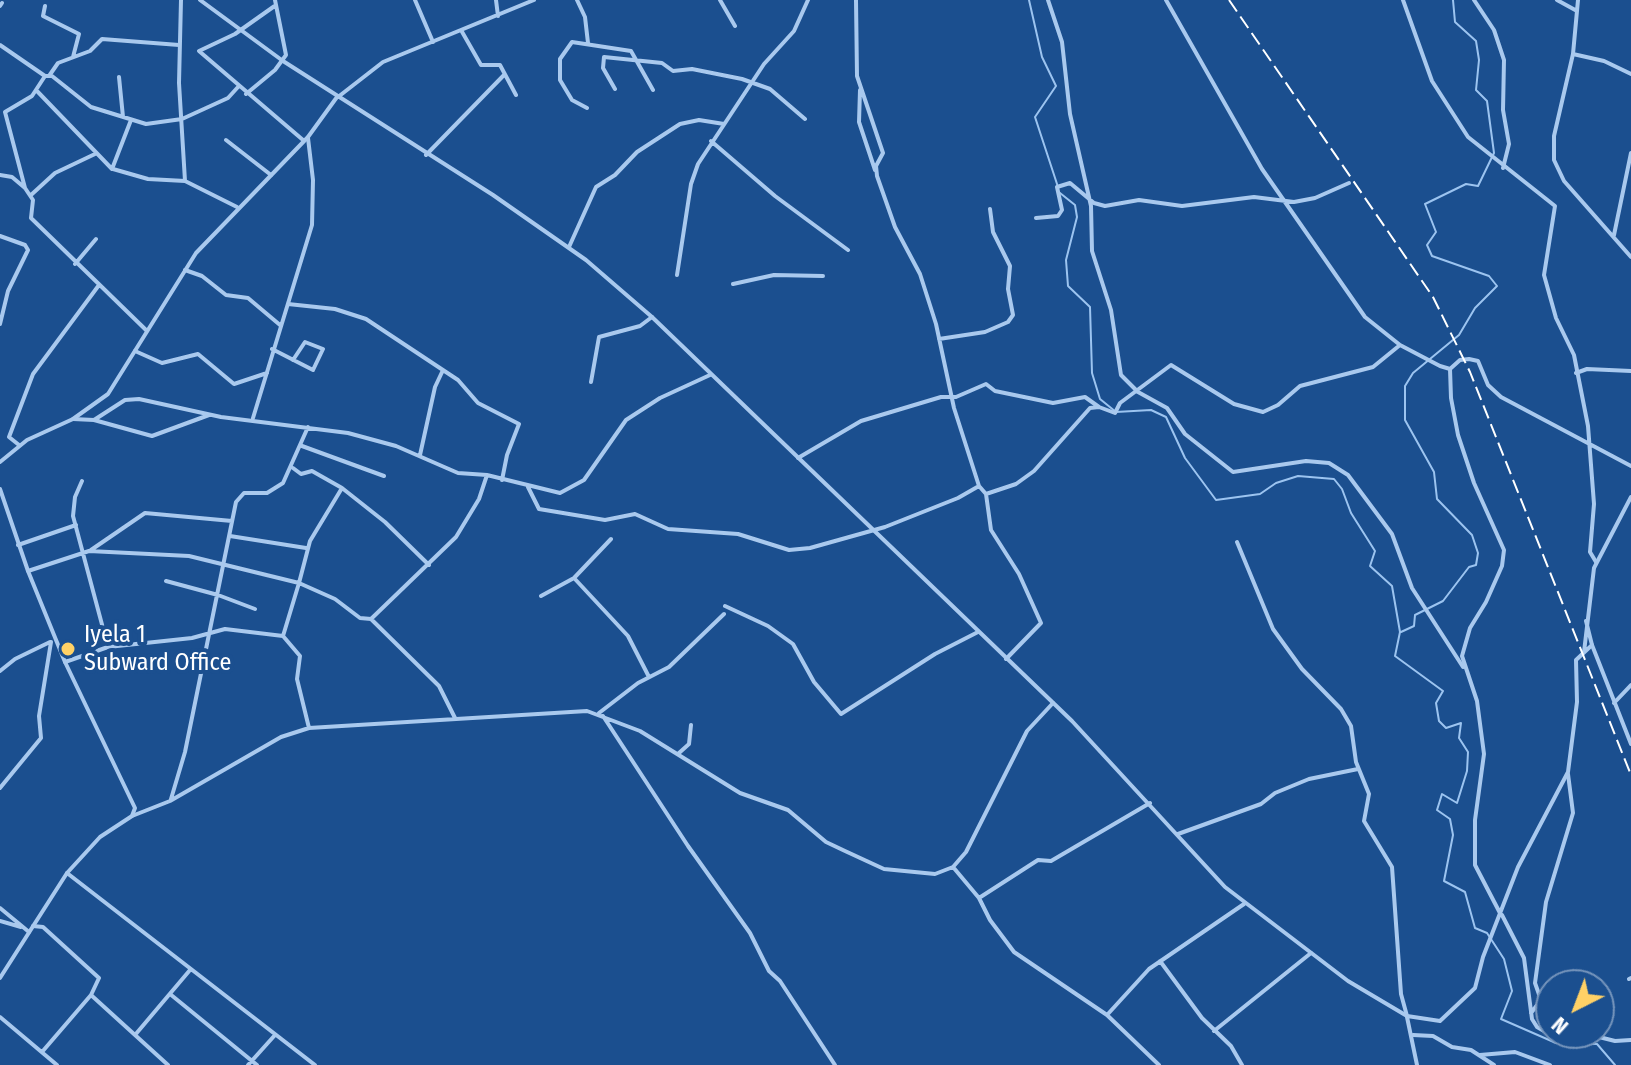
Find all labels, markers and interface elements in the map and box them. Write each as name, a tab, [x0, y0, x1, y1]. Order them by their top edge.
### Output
place label: Iyela 1 Subward Office	[84, 621, 231, 677]
marker: Iyela 1 Subward Office	[59, 640, 77, 658]
north arrow	[1535, 969, 1615, 1049]
text: N	[1546, 1011, 1574, 1040]

